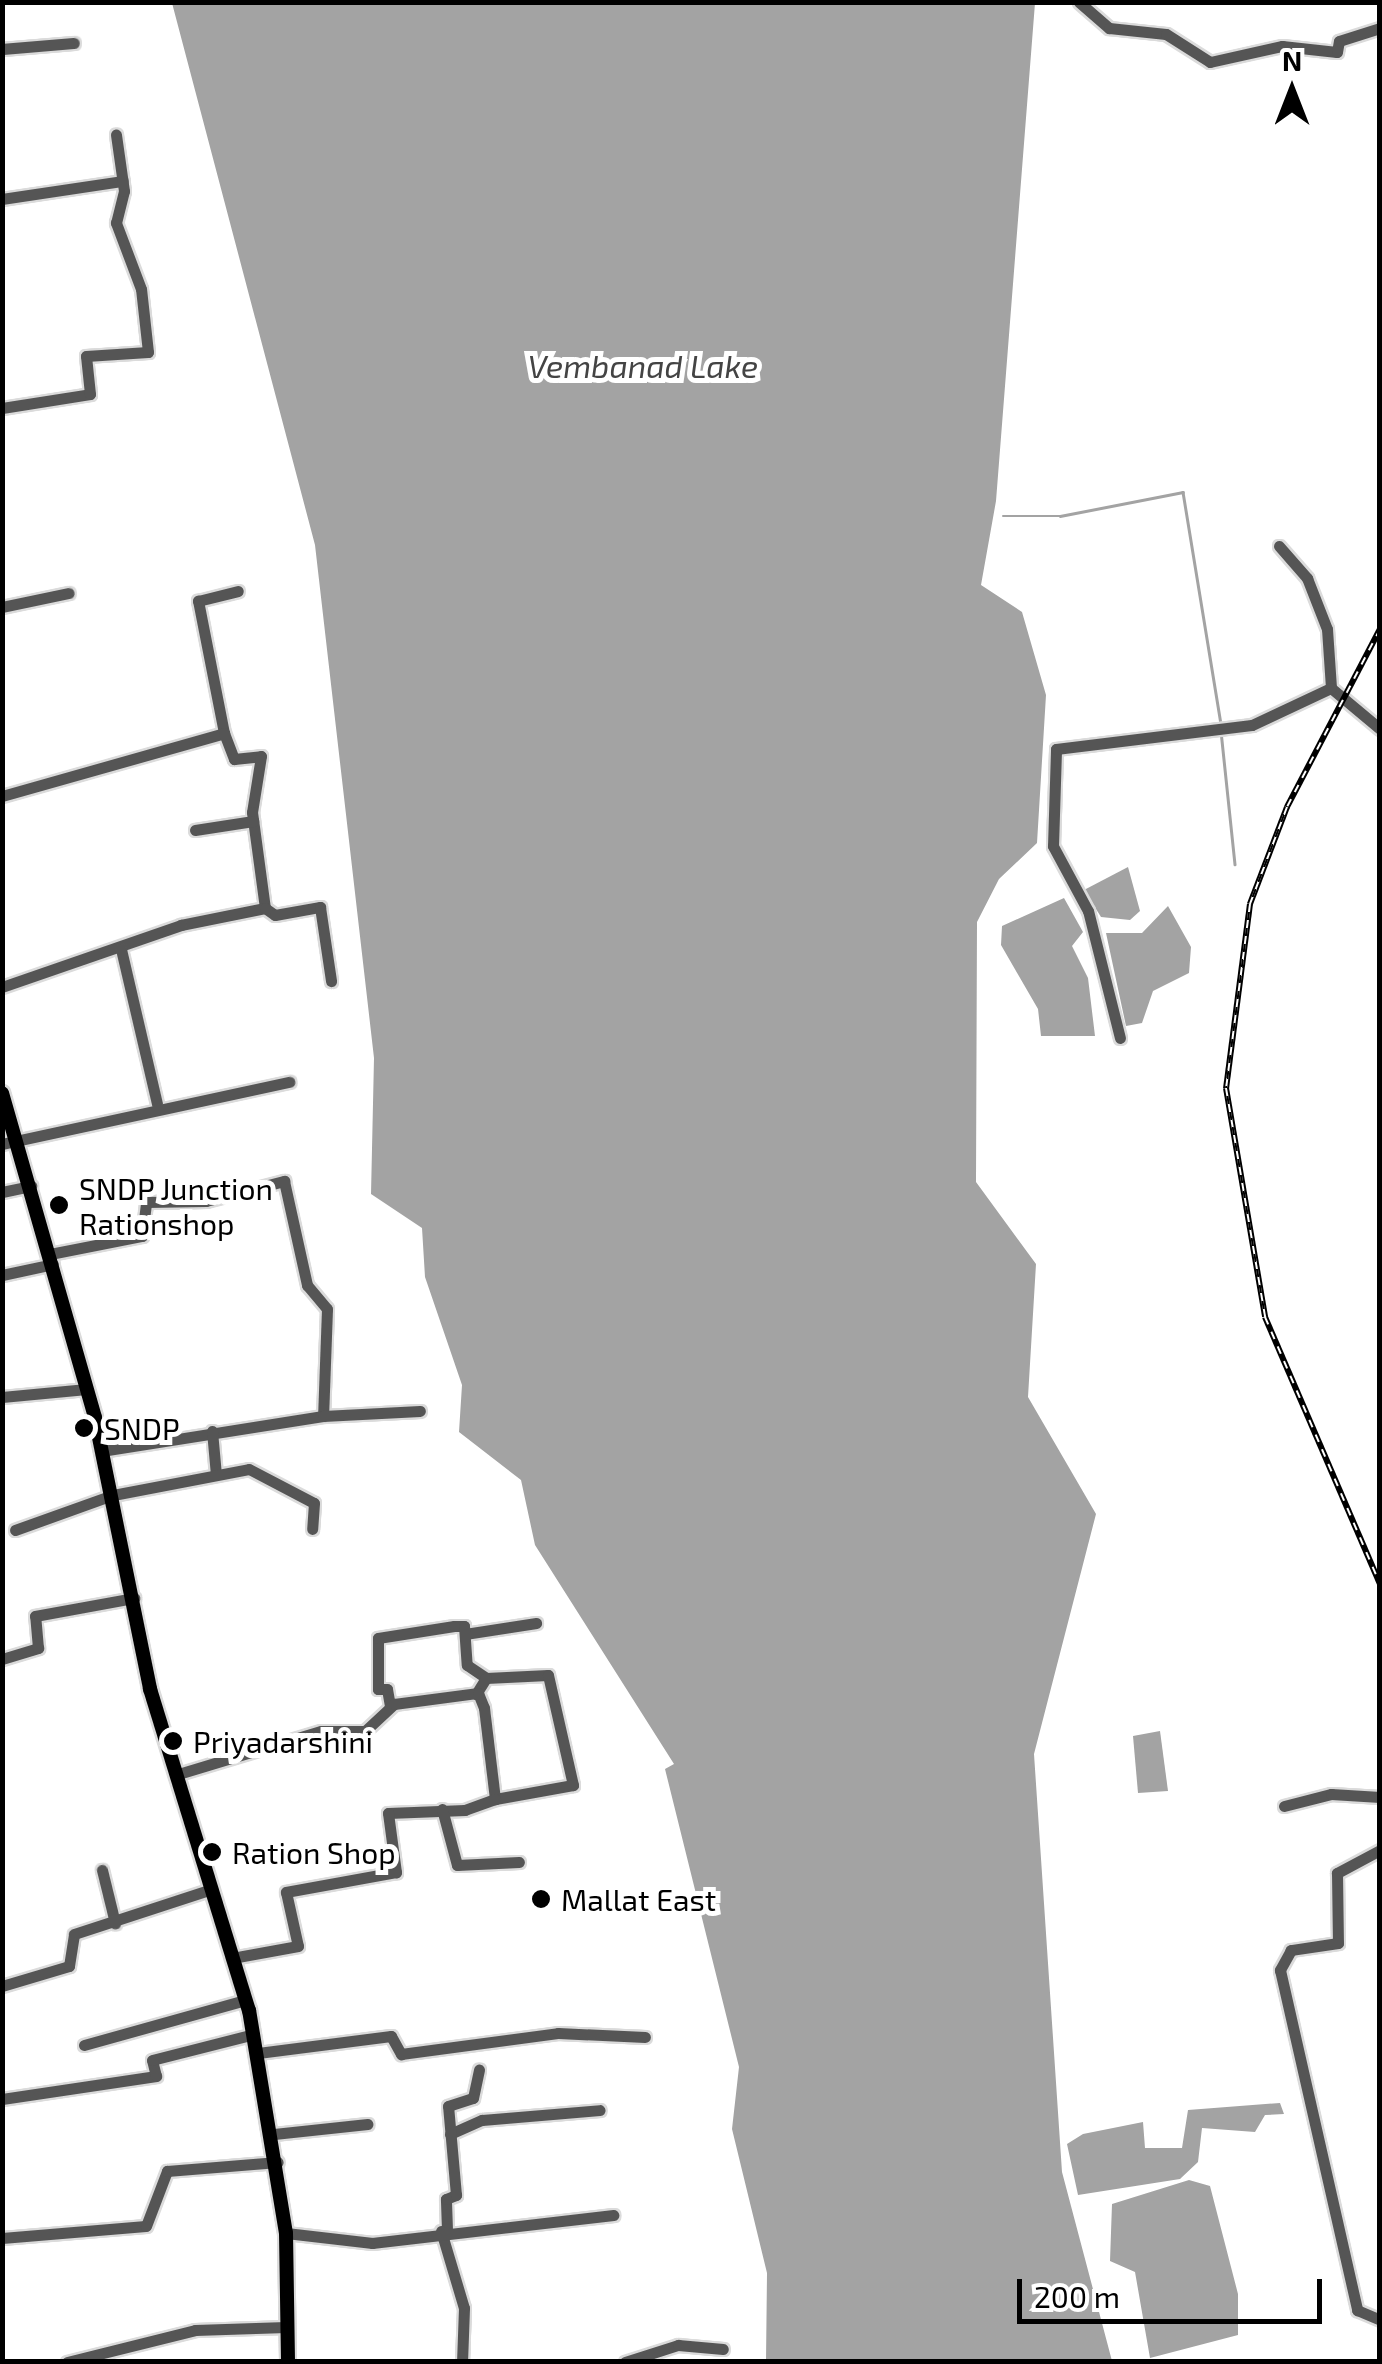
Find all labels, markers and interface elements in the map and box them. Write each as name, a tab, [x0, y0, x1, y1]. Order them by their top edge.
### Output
north arrow	[1242, 40, 1342, 140]
text: N	[1282, 43, 1302, 77]
water label: Vembanad Lake	[528, 346, 758, 384]
place label: SNDP Junction Rationshop	[79, 1170, 274, 1240]
marker: SNDP Junction Rationshop	[48, 1194, 70, 1216]
place label: SNDP	[104, 1410, 180, 1446]
marker: SNDP	[73, 1417, 95, 1439]
place label: Priyadarshini	[193, 1723, 373, 1759]
marker: Priyadarshini	[162, 1730, 184, 1752]
place label: Ration Shop	[232, 1834, 396, 1870]
marker: Ration Shop	[201, 1841, 223, 1863]
place label: Mallat East	[561, 1881, 716, 1917]
marker: Mallat East	[530, 1888, 552, 1910]
scale bar	[1022, 2259, 1327, 2321]
text: 200 m	[1034, 2278, 1120, 2314]

